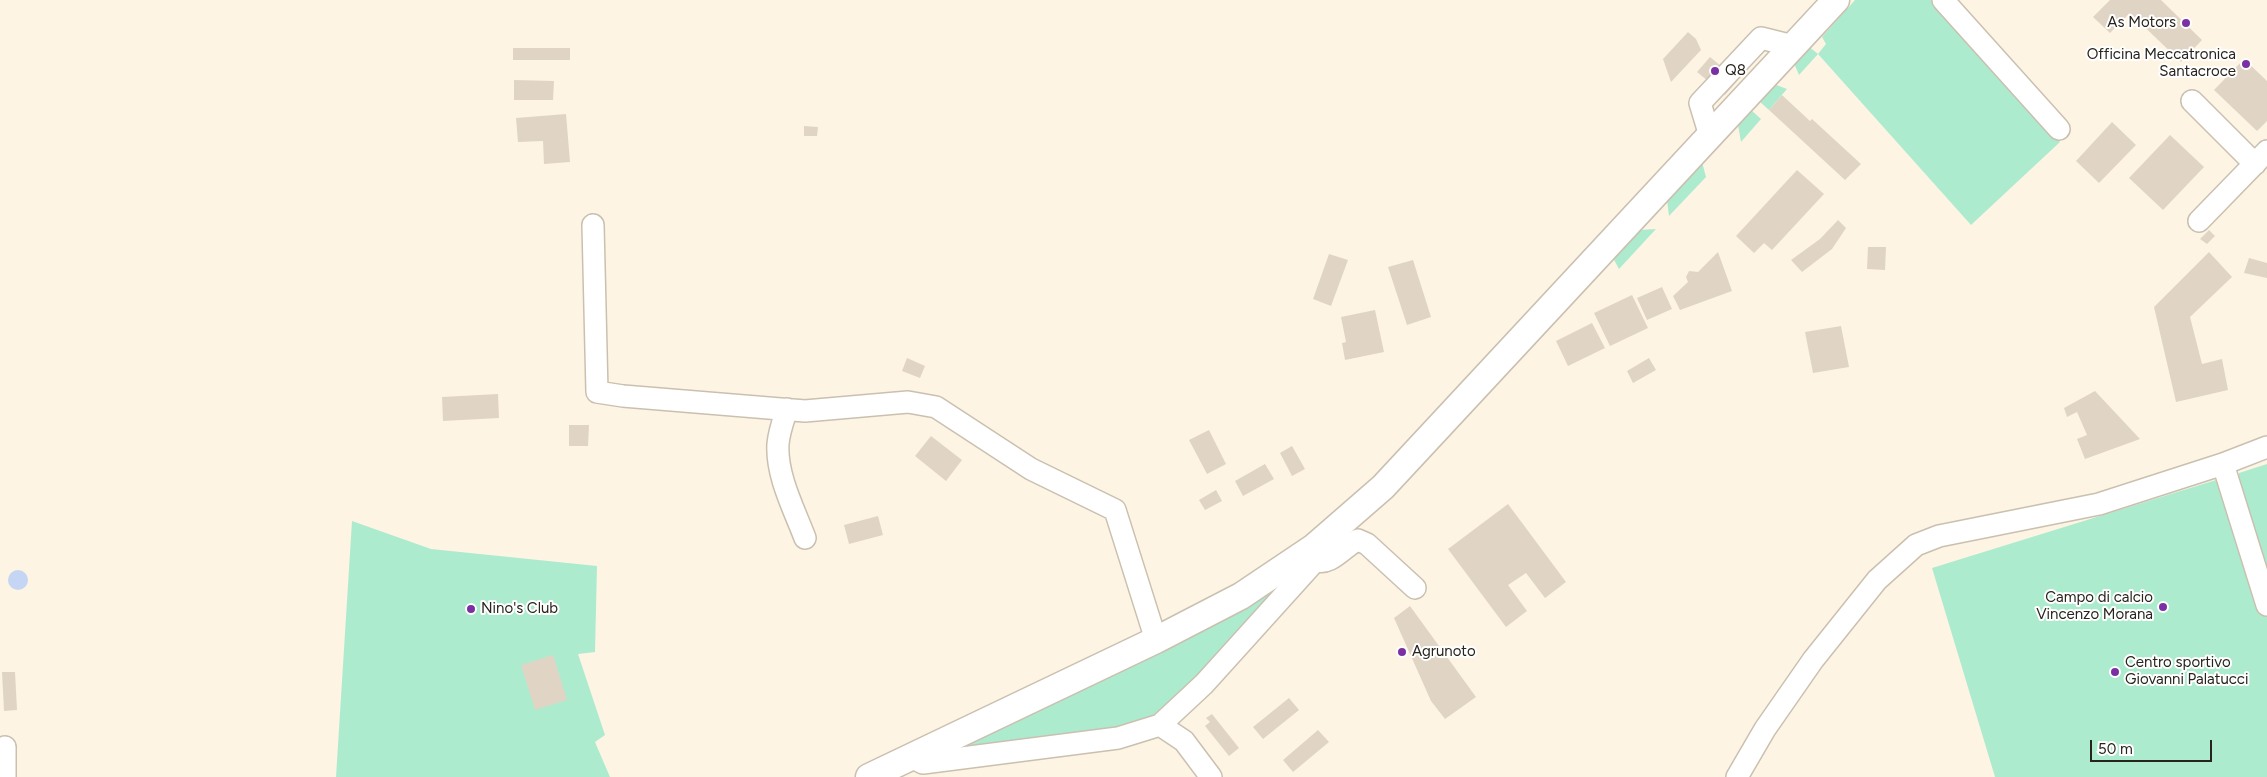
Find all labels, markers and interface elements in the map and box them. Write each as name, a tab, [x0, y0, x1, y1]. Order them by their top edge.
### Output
place label: As Motors	[2107, 14, 2176, 32]
marker: As Motors	[2180, 17, 2192, 29]
place label: Officina Meccatronica Santacroce	[2087, 46, 2236, 81]
marker: Officina Meccatronica Santacroce	[2240, 58, 2252, 70]
place label: Q8	[1725, 62, 1746, 80]
marker: Q8	[1709, 65, 1721, 77]
place label: Campo di calcio Vincenzo Morana	[2036, 589, 2153, 624]
place label: Nino's Club	[481, 600, 558, 618]
marker: Campo di calcio Vincenzo Morana	[2157, 601, 2169, 613]
marker: Nino's Club	[465, 603, 477, 615]
place label: Agrunoto	[1412, 643, 1476, 661]
marker: Agrunoto	[1396, 646, 1408, 658]
place label: Centro sportivo Giovanni Palatucci	[2125, 654, 2248, 689]
marker: Centro sportivo Giovanni Palatucci	[2109, 666, 2121, 678]
scale bar	[2092, 730, 2214, 762]
text: 50 m	[2098, 740, 2133, 758]

